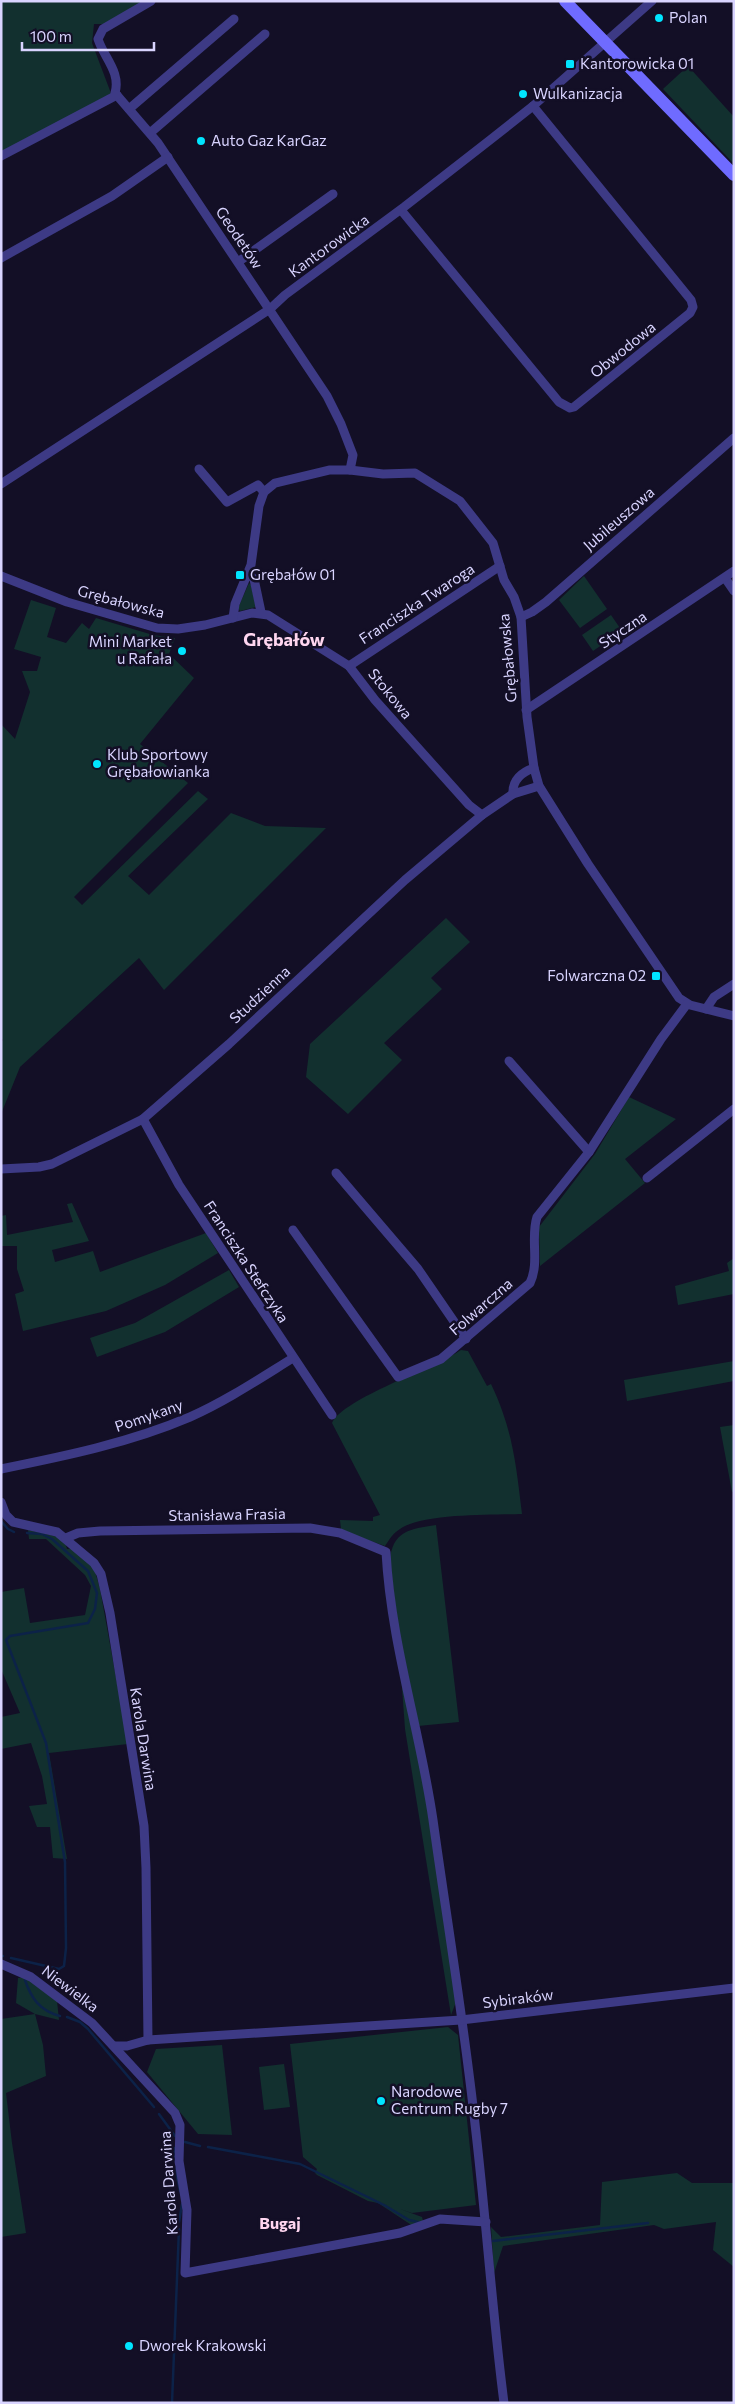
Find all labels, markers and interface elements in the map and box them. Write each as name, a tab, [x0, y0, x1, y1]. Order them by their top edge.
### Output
place label: Polan	[669, 8, 707, 26]
marker: Polan	[653, 12, 665, 24]
scale bar	[22, 20, 155, 52]
text: 100 m	[30, 27, 72, 45]
place label: Kantorowicka 01	[580, 54, 694, 72]
marker: Kantorowicka 01	[564, 58, 576, 70]
place label: Wulkanizacja	[533, 84, 623, 102]
marker: Wulkanizacja	[517, 88, 529, 100]
place label: Auto Gaz KarGaz	[211, 131, 327, 149]
marker: Auto Gaz KarGaz	[195, 135, 207, 147]
street label: Geodetów	[212, 203, 267, 272]
street label: Kantorowicka	[285, 210, 372, 280]
street label: Obwodowa	[586, 317, 659, 381]
street label: Jubileuszowa	[579, 483, 658, 554]
street label: Franciszka Twaroga	[355, 559, 478, 647]
place label: Grębałów 01	[250, 565, 336, 583]
marker: Grębałów 01	[234, 569, 246, 581]
street label: Grębałowska	[76, 581, 167, 621]
street label: Styczna	[595, 607, 650, 652]
street label: Grębałowska	[494, 613, 520, 703]
district label: Grębałów	[243, 628, 325, 650]
place label: Mini Market u Rafała	[89, 632, 172, 667]
marker: Mini Market u Rafała	[176, 645, 188, 657]
street label: Stokowa	[365, 664, 417, 722]
place label: Klub Sportowy Grębałowianka	[107, 745, 210, 780]
marker: Klub Sportowy Grębałowianka	[91, 758, 103, 770]
street label: Studzienna	[225, 962, 293, 1027]
place label: Folwarczna 02	[547, 966, 646, 984]
marker: Folwarczna 02	[650, 970, 662, 982]
street label: Franciszka Stefczyka	[201, 1197, 293, 1326]
street label: Folwarczna	[445, 1274, 516, 1339]
street label: Pomykany	[112, 1395, 185, 1435]
street label: Stanisława Frasia	[168, 1504, 286, 1524]
street label: Karola Darwina	[127, 1686, 161, 1792]
street label: Niewielka	[39, 1961, 103, 2015]
street label: Sybiraków	[481, 1985, 554, 2011]
place label: Narodowe Centrum Rugby 7	[391, 2082, 508, 2117]
marker: Narodowe Centrum Rugby 7	[375, 2095, 387, 2107]
street label: Karola Darwina	[155, 2130, 181, 2236]
district label: Bugaj	[259, 2213, 301, 2232]
place label: Dworek Krakowski	[139, 2336, 266, 2354]
marker: Dworek Krakowski	[123, 2340, 135, 2352]

